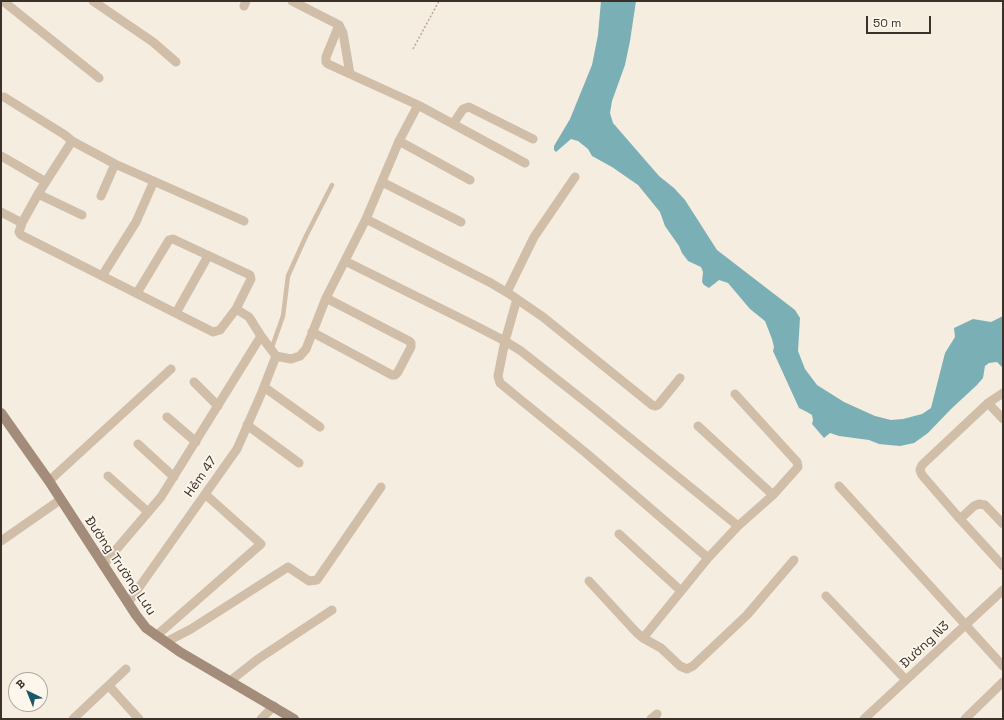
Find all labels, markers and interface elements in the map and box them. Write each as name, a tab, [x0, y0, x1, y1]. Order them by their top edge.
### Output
scale bar	[868, 8, 933, 34]
text: 50 m	[873, 15, 901, 31]
street label: Hẻm 47	[181, 454, 221, 500]
street label: Đường Trường Lưu	[81, 514, 159, 618]
street label: Đường N3	[897, 618, 953, 672]
north arrow	[8, 672, 48, 712]
text: B	[13, 676, 28, 692]

